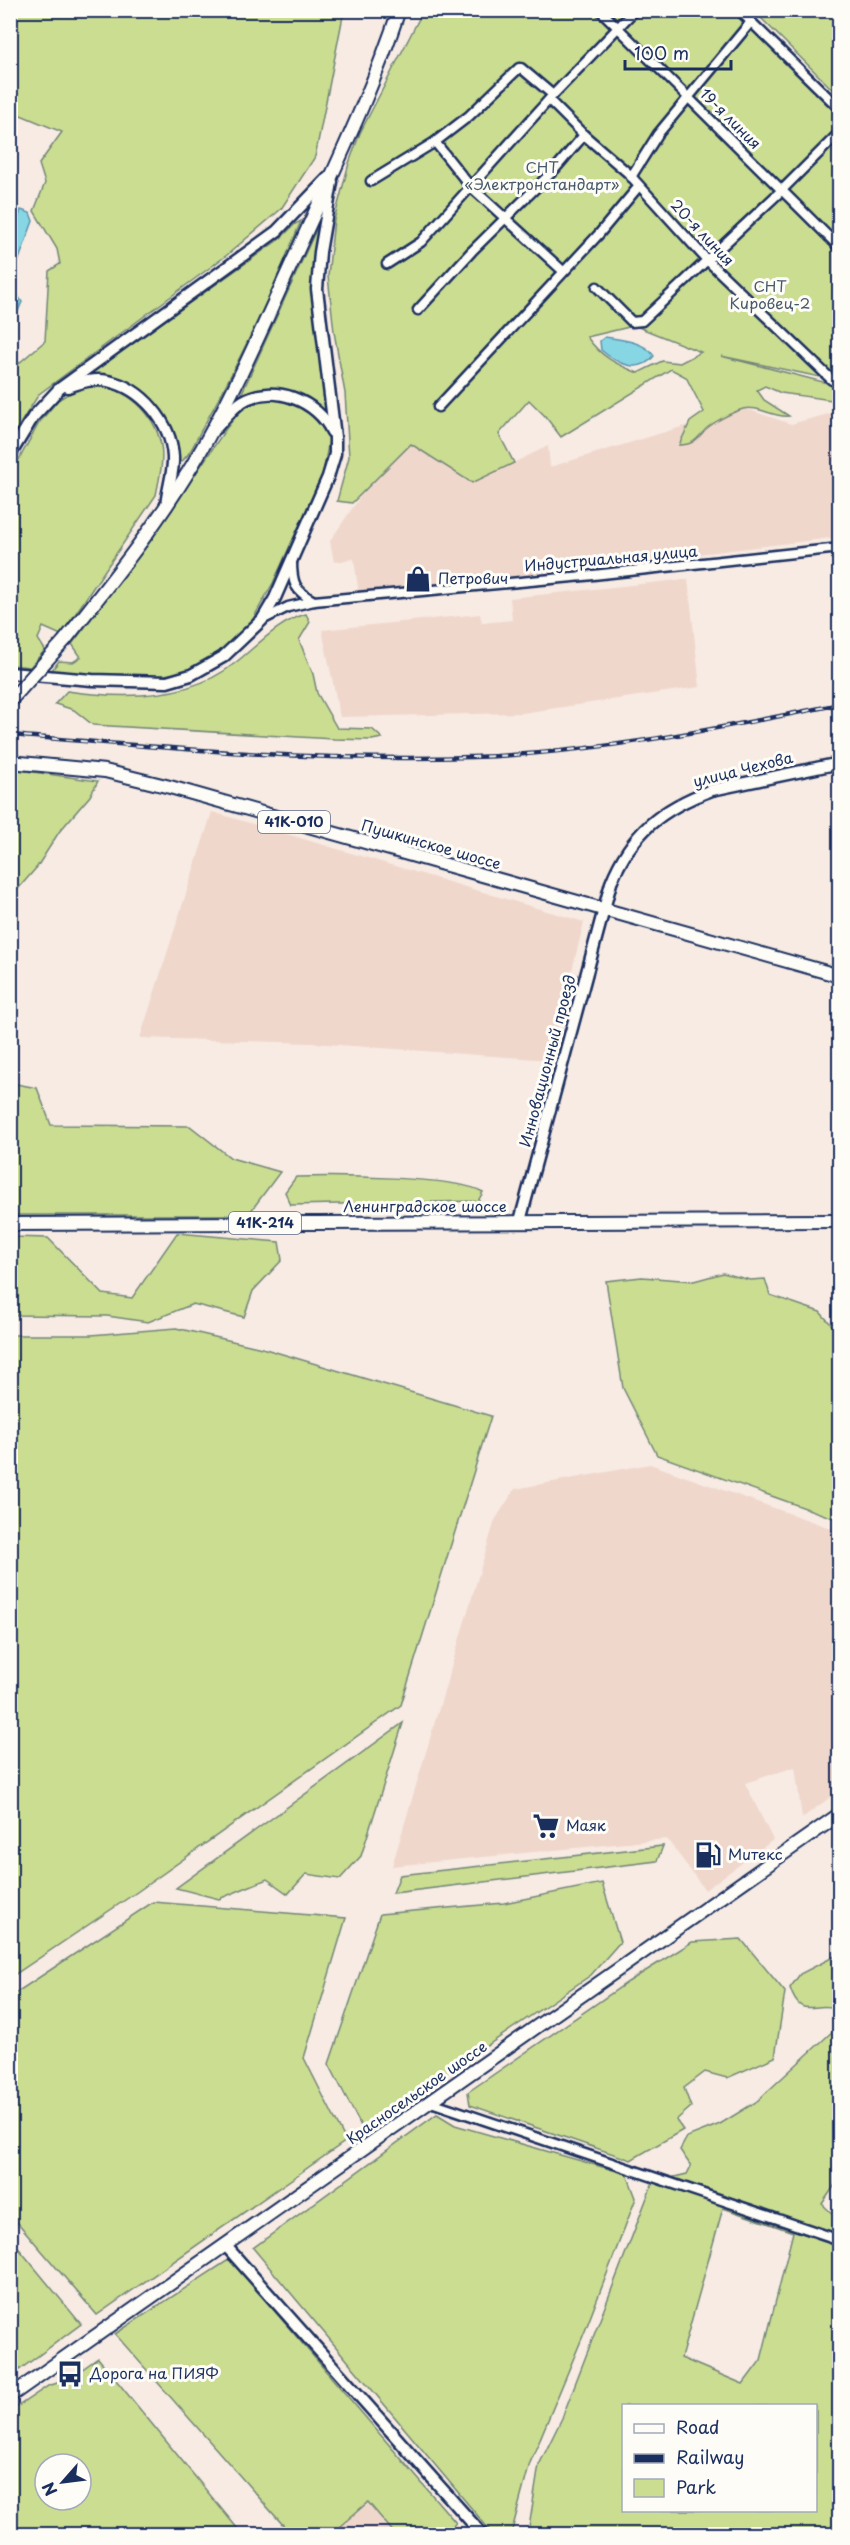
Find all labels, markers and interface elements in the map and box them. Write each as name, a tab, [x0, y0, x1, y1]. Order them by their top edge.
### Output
scale bar	[625, 33, 732, 71]
text: 100 m	[634, 39, 689, 66]
street label: 19-я линия	[695, 82, 767, 154]
park label: СНТ «Электронстандарт»	[465, 155, 620, 195]
street label: 20-я линия	[666, 193, 740, 271]
park label: СНТ Кировец-2	[730, 274, 810, 314]
street label: Индустриальная улица	[523, 538, 699, 577]
shop icon: Петрович	[403, 564, 433, 594]
place label: Петрович	[438, 566, 508, 589]
street label: улица Чехова	[690, 745, 796, 792]
road number: 41К-010	[258, 811, 330, 833]
street label: Пушкинское шоссе	[359, 813, 504, 875]
street label: Инновационный проезд	[512, 972, 581, 1149]
street label: Ленинградское шоссе	[343, 1194, 507, 1217]
road number: 41К-214	[229, 1212, 301, 1234]
supermarket icon: Маяк	[531, 1811, 561, 1841]
place label: Маяк	[566, 1813, 606, 1836]
fuel station icon: Митекс	[693, 1840, 723, 1870]
place label: Митекс	[728, 1842, 783, 1865]
street label: Красносельское шоссе	[341, 2034, 491, 2149]
bus stop icon: Дорога на ПИЯФ	[55, 2359, 85, 2389]
place label: Дорога на ПИЯФ	[89, 2361, 219, 2384]
legend	[622, 2404, 817, 2512]
text: Road	[676, 2413, 720, 2440]
text: Railway	[676, 2443, 744, 2470]
north arrow	[33, 2452, 93, 2512]
text: Park	[676, 2473, 716, 2500]
text: N	[35, 2478, 62, 2501]

